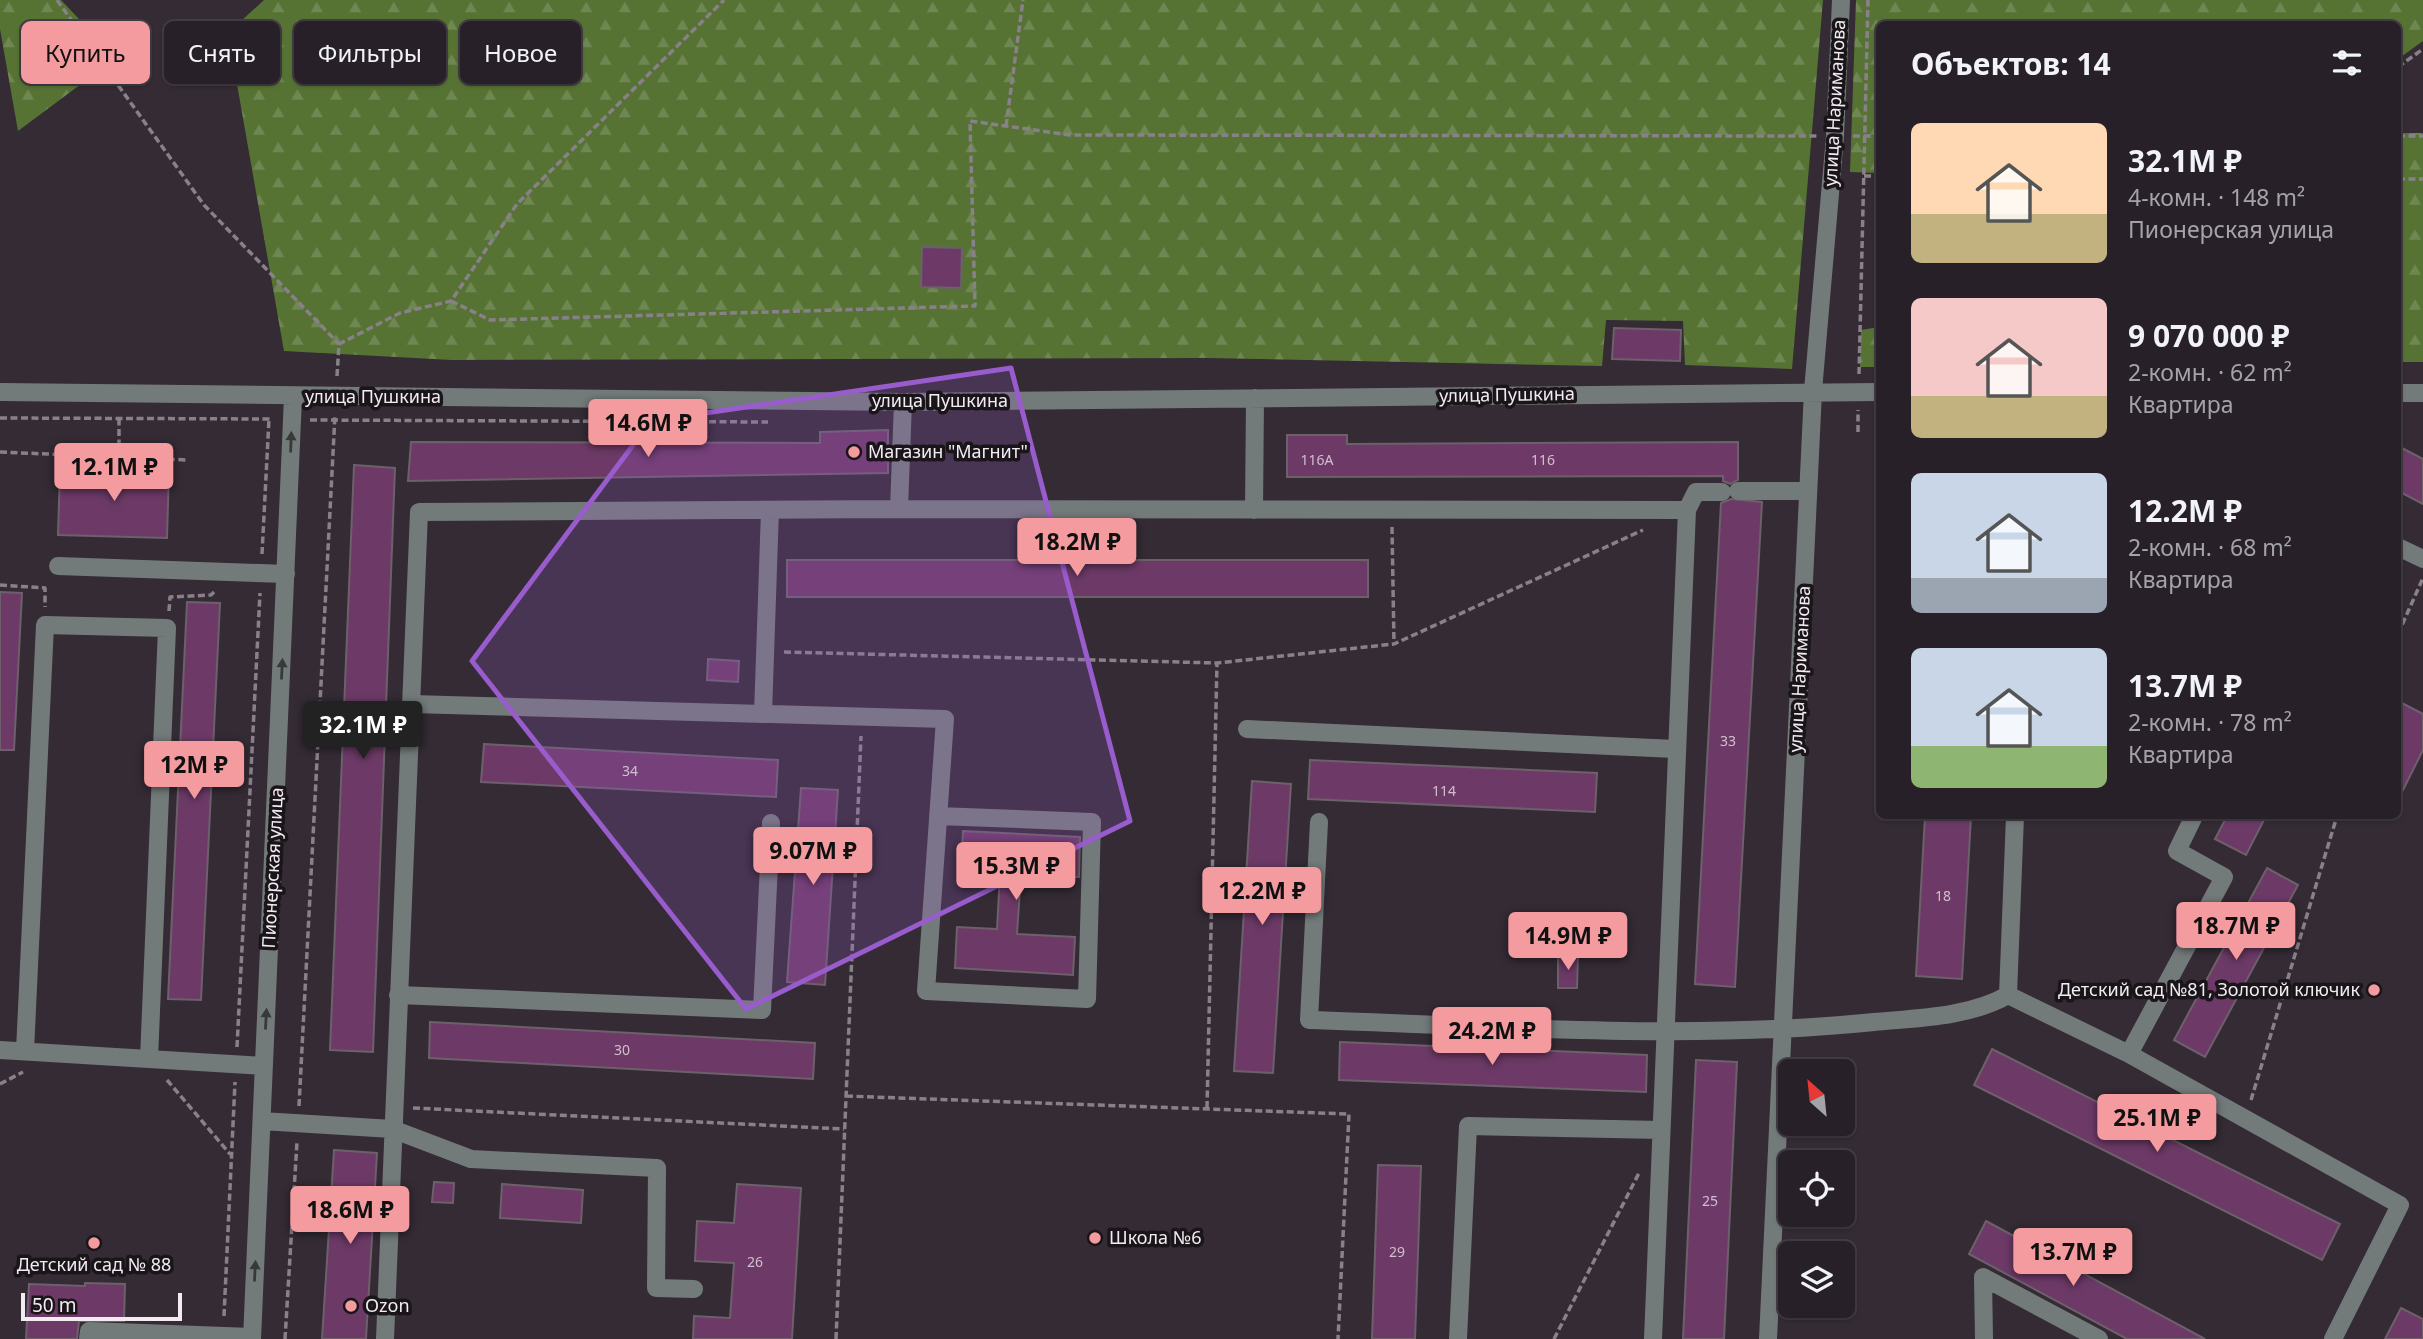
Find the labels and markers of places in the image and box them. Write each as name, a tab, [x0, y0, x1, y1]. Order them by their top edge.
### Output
pin: 14.6M ₽	[583, 400, 713, 459]
place label: Магазин "Магнит"	[868, 439, 1028, 463]
pin: 12.1M ₽	[49, 444, 179, 503]
marker: Магазин "Магнит"	[846, 444, 862, 460]
pin: 18.2M ₽	[1012, 518, 1142, 578]
pin: 32.1M ₽	[298, 702, 428, 761]
pin: 12M ₽	[145, 742, 243, 801]
pin: 9.07M ₽	[748, 828, 878, 887]
pin: 15.3M ₽	[951, 842, 1081, 902]
pin: 12.2M ₽	[1197, 867, 1327, 927]
pin: 18.7M ₽	[2171, 902, 2301, 962]
pin: 14.9M ₽	[1503, 912, 1633, 972]
place label: Детский сад №81, Золотой ключик	[2058, 977, 2360, 1001]
marker: Детский сад №81, Золотой ключик	[2366, 982, 2382, 998]
pin: 24.2M ₽	[1427, 1007, 1557, 1067]
pin: 25.1M ₽	[2092, 1094, 2222, 1154]
pin: 18.6M ₽	[285, 1186, 415, 1246]
place label: Школа №6	[1109, 1225, 1201, 1249]
pin: 13.7M ₽	[2008, 1228, 2138, 1288]
marker: Школа №6	[1087, 1230, 1103, 1246]
marker: Детский сад № 88	[86, 1235, 102, 1251]
place label: Детский сад № 88	[17, 1252, 171, 1276]
place label: Ozon	[365, 1293, 410, 1317]
marker: Ozon	[343, 1298, 359, 1314]

